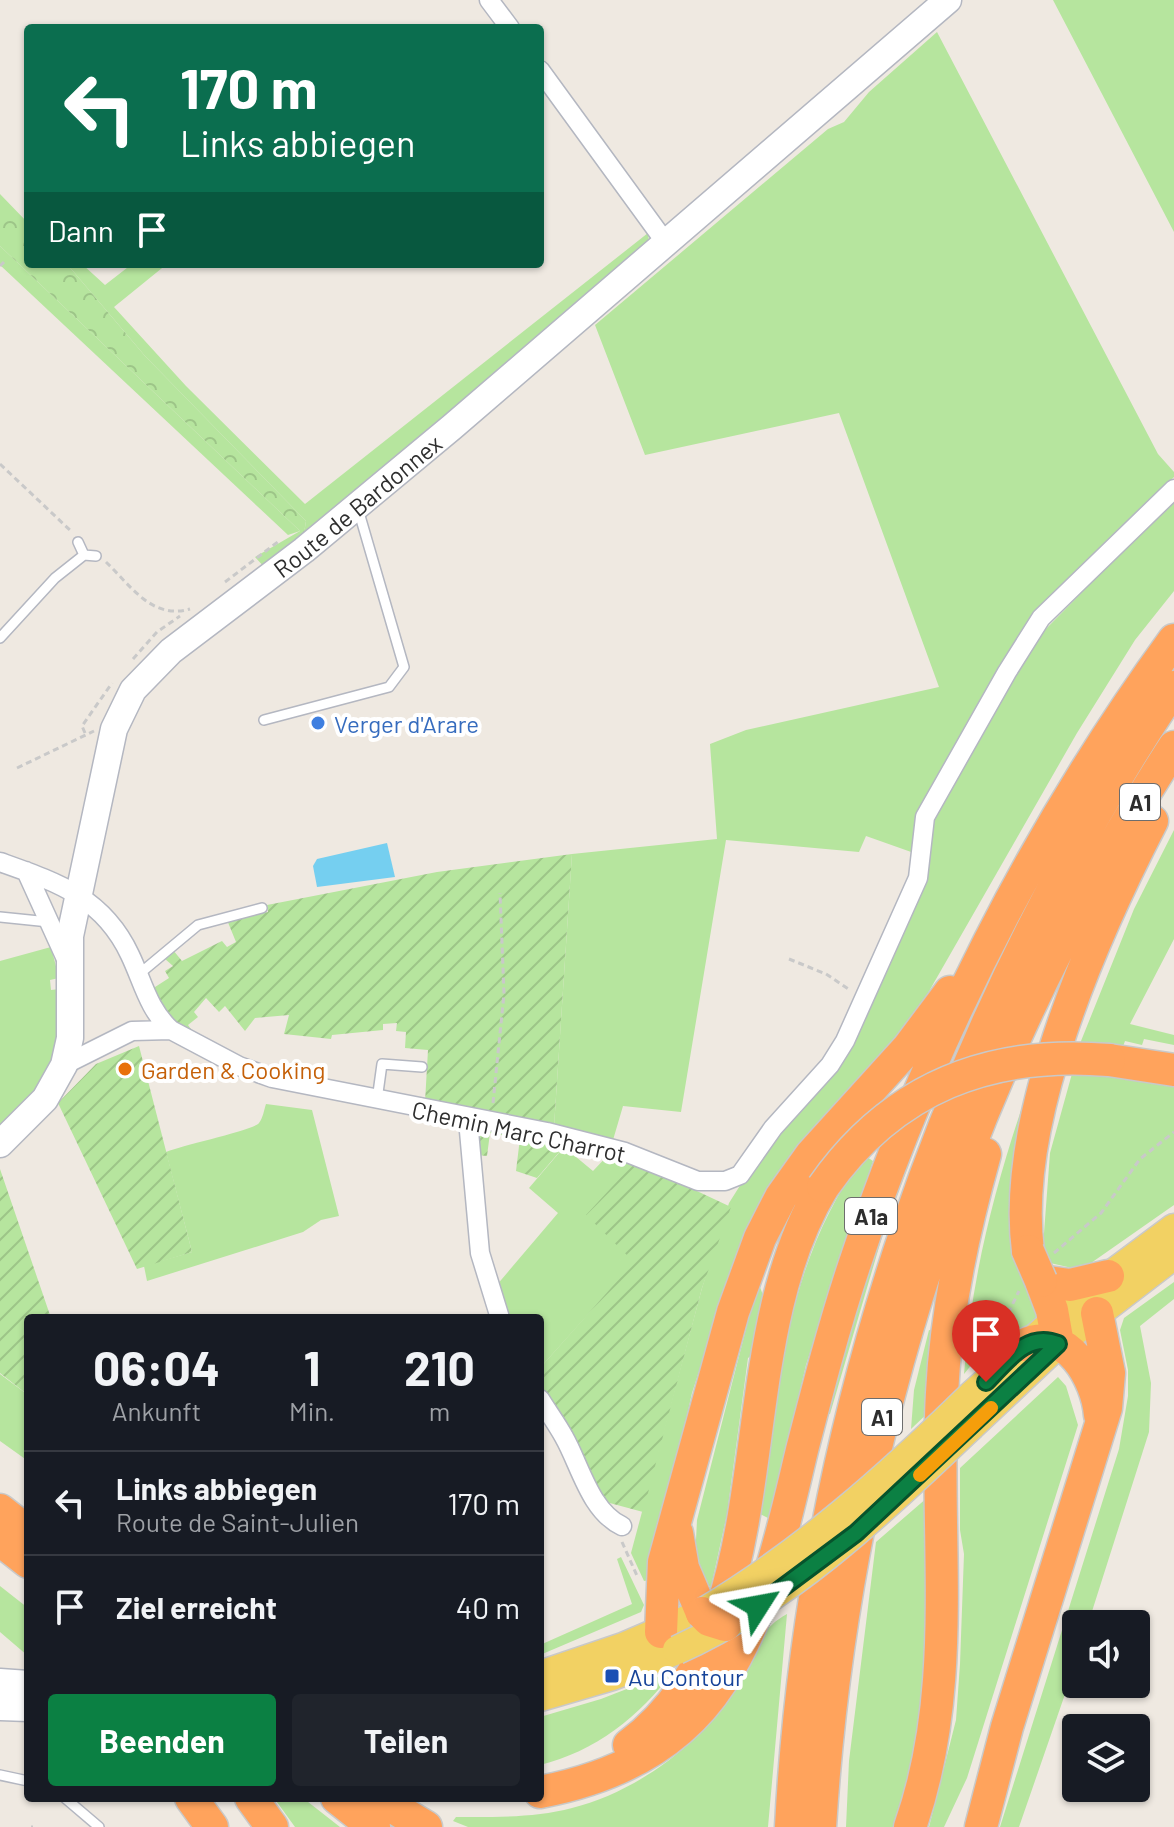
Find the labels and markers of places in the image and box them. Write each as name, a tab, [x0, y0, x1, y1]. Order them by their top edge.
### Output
place label: Verger d'Arare	[334, 709, 479, 738]
marker: Verger d'Arare	[309, 714, 327, 732]
place label: Garden & Cooking	[141, 1055, 325, 1084]
marker: Garden & Cooking	[116, 1060, 134, 1078]
pin	[952, 1300, 1020, 1382]
place label: Au Contour	[628, 1662, 744, 1691]
marker: Au Contour	[603, 1667, 621, 1685]

